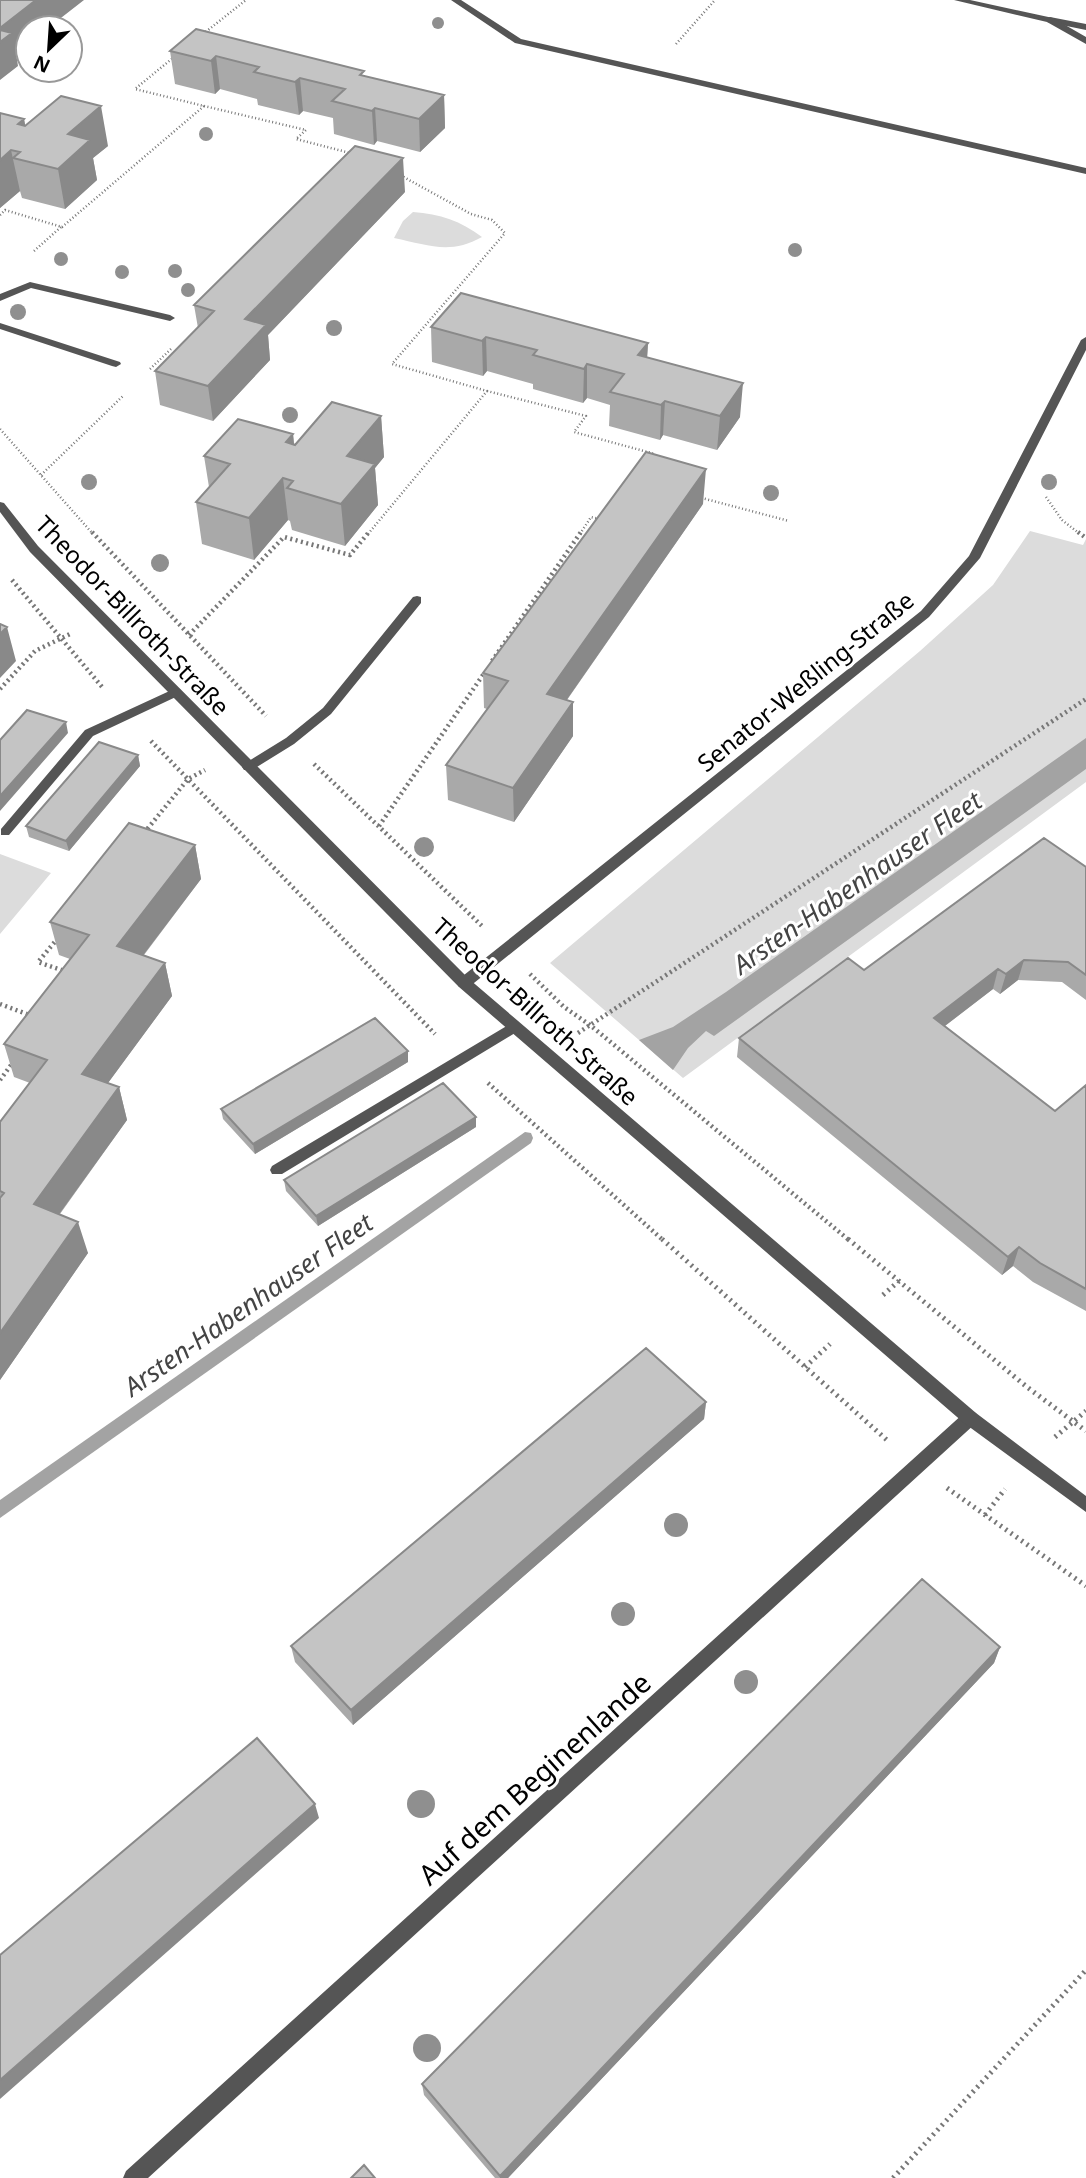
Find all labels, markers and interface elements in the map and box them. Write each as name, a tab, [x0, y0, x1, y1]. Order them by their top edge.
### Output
north arrow	[14, 14, 84, 84]
text: N	[29, 49, 54, 79]
street label: Theodor-Billroth-Straße	[29, 508, 237, 722]
street label: Senator-Weßling-Straße	[690, 583, 920, 779]
water label: Arsten-Habenhauser Fleet	[724, 781, 990, 983]
street label: Theodor-Billroth-Straße	[426, 910, 646, 1112]
water label: Arsten-Habenhauser Fleet	[115, 1203, 381, 1405]
street label: Auf dem Beginenlande	[410, 1663, 658, 1893]

